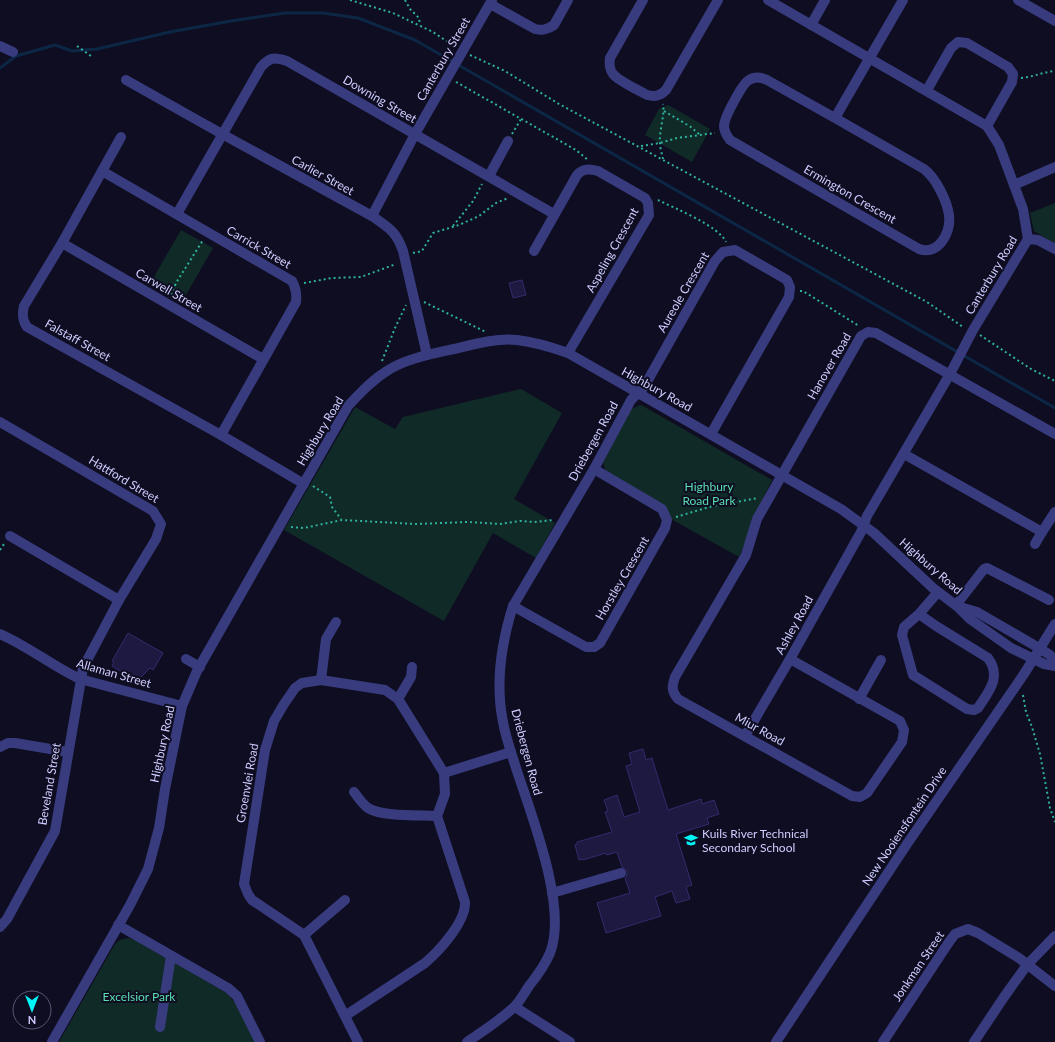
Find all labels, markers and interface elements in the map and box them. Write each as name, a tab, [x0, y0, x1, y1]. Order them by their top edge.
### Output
street label: Canterbury Street	[413, 14, 473, 103]
street label: Downing Street	[341, 72, 420, 126]
street label: Carlier Street	[289, 152, 357, 199]
street label: Ermington Crescent	[801, 161, 899, 227]
street label: Aspeling Crescent	[583, 204, 642, 295]
street label: Carrick Street	[224, 222, 295, 272]
street label: Canterbury Road	[962, 233, 1020, 317]
street label: Aureole Crescent	[654, 248, 713, 335]
street label: Carwell Street	[133, 265, 206, 315]
street label: Falstaff Street	[43, 316, 114, 364]
street label: Hanover Road	[804, 330, 854, 402]
street label: Highbury Road	[619, 363, 695, 415]
street label: Highbury Road	[293, 394, 347, 468]
street label: Driebergen Road	[565, 399, 621, 483]
street label: Hattford Street	[86, 452, 162, 506]
park label: Highbury Road Park	[682, 479, 736, 508]
street label: Horstley Crescent	[592, 533, 652, 622]
street label: Highbury Road	[897, 535, 965, 597]
street label: Ashley Road	[772, 593, 816, 657]
street label: Allaman Street	[75, 655, 154, 691]
street label: Highbury Road	[147, 704, 177, 784]
street label: Driebergen Road	[508, 707, 546, 797]
street label: Miur Road	[733, 709, 787, 749]
street label: Beveland Street	[34, 741, 64, 826]
street label: Groenvlei Road	[233, 742, 261, 824]
street label: New Nooiensfontein Drive	[858, 764, 950, 888]
place label: Kuils River Technical Secondary School	[702, 826, 808, 855]
school or university icon: Kuils River Technical Secondary School	[683, 832, 699, 848]
street label: Jonkman Street	[889, 927, 947, 1004]
park label: Excelsior Park	[103, 989, 176, 1004]
north arrow	[12, 990, 52, 1030]
text: N	[28, 1014, 36, 1027]

